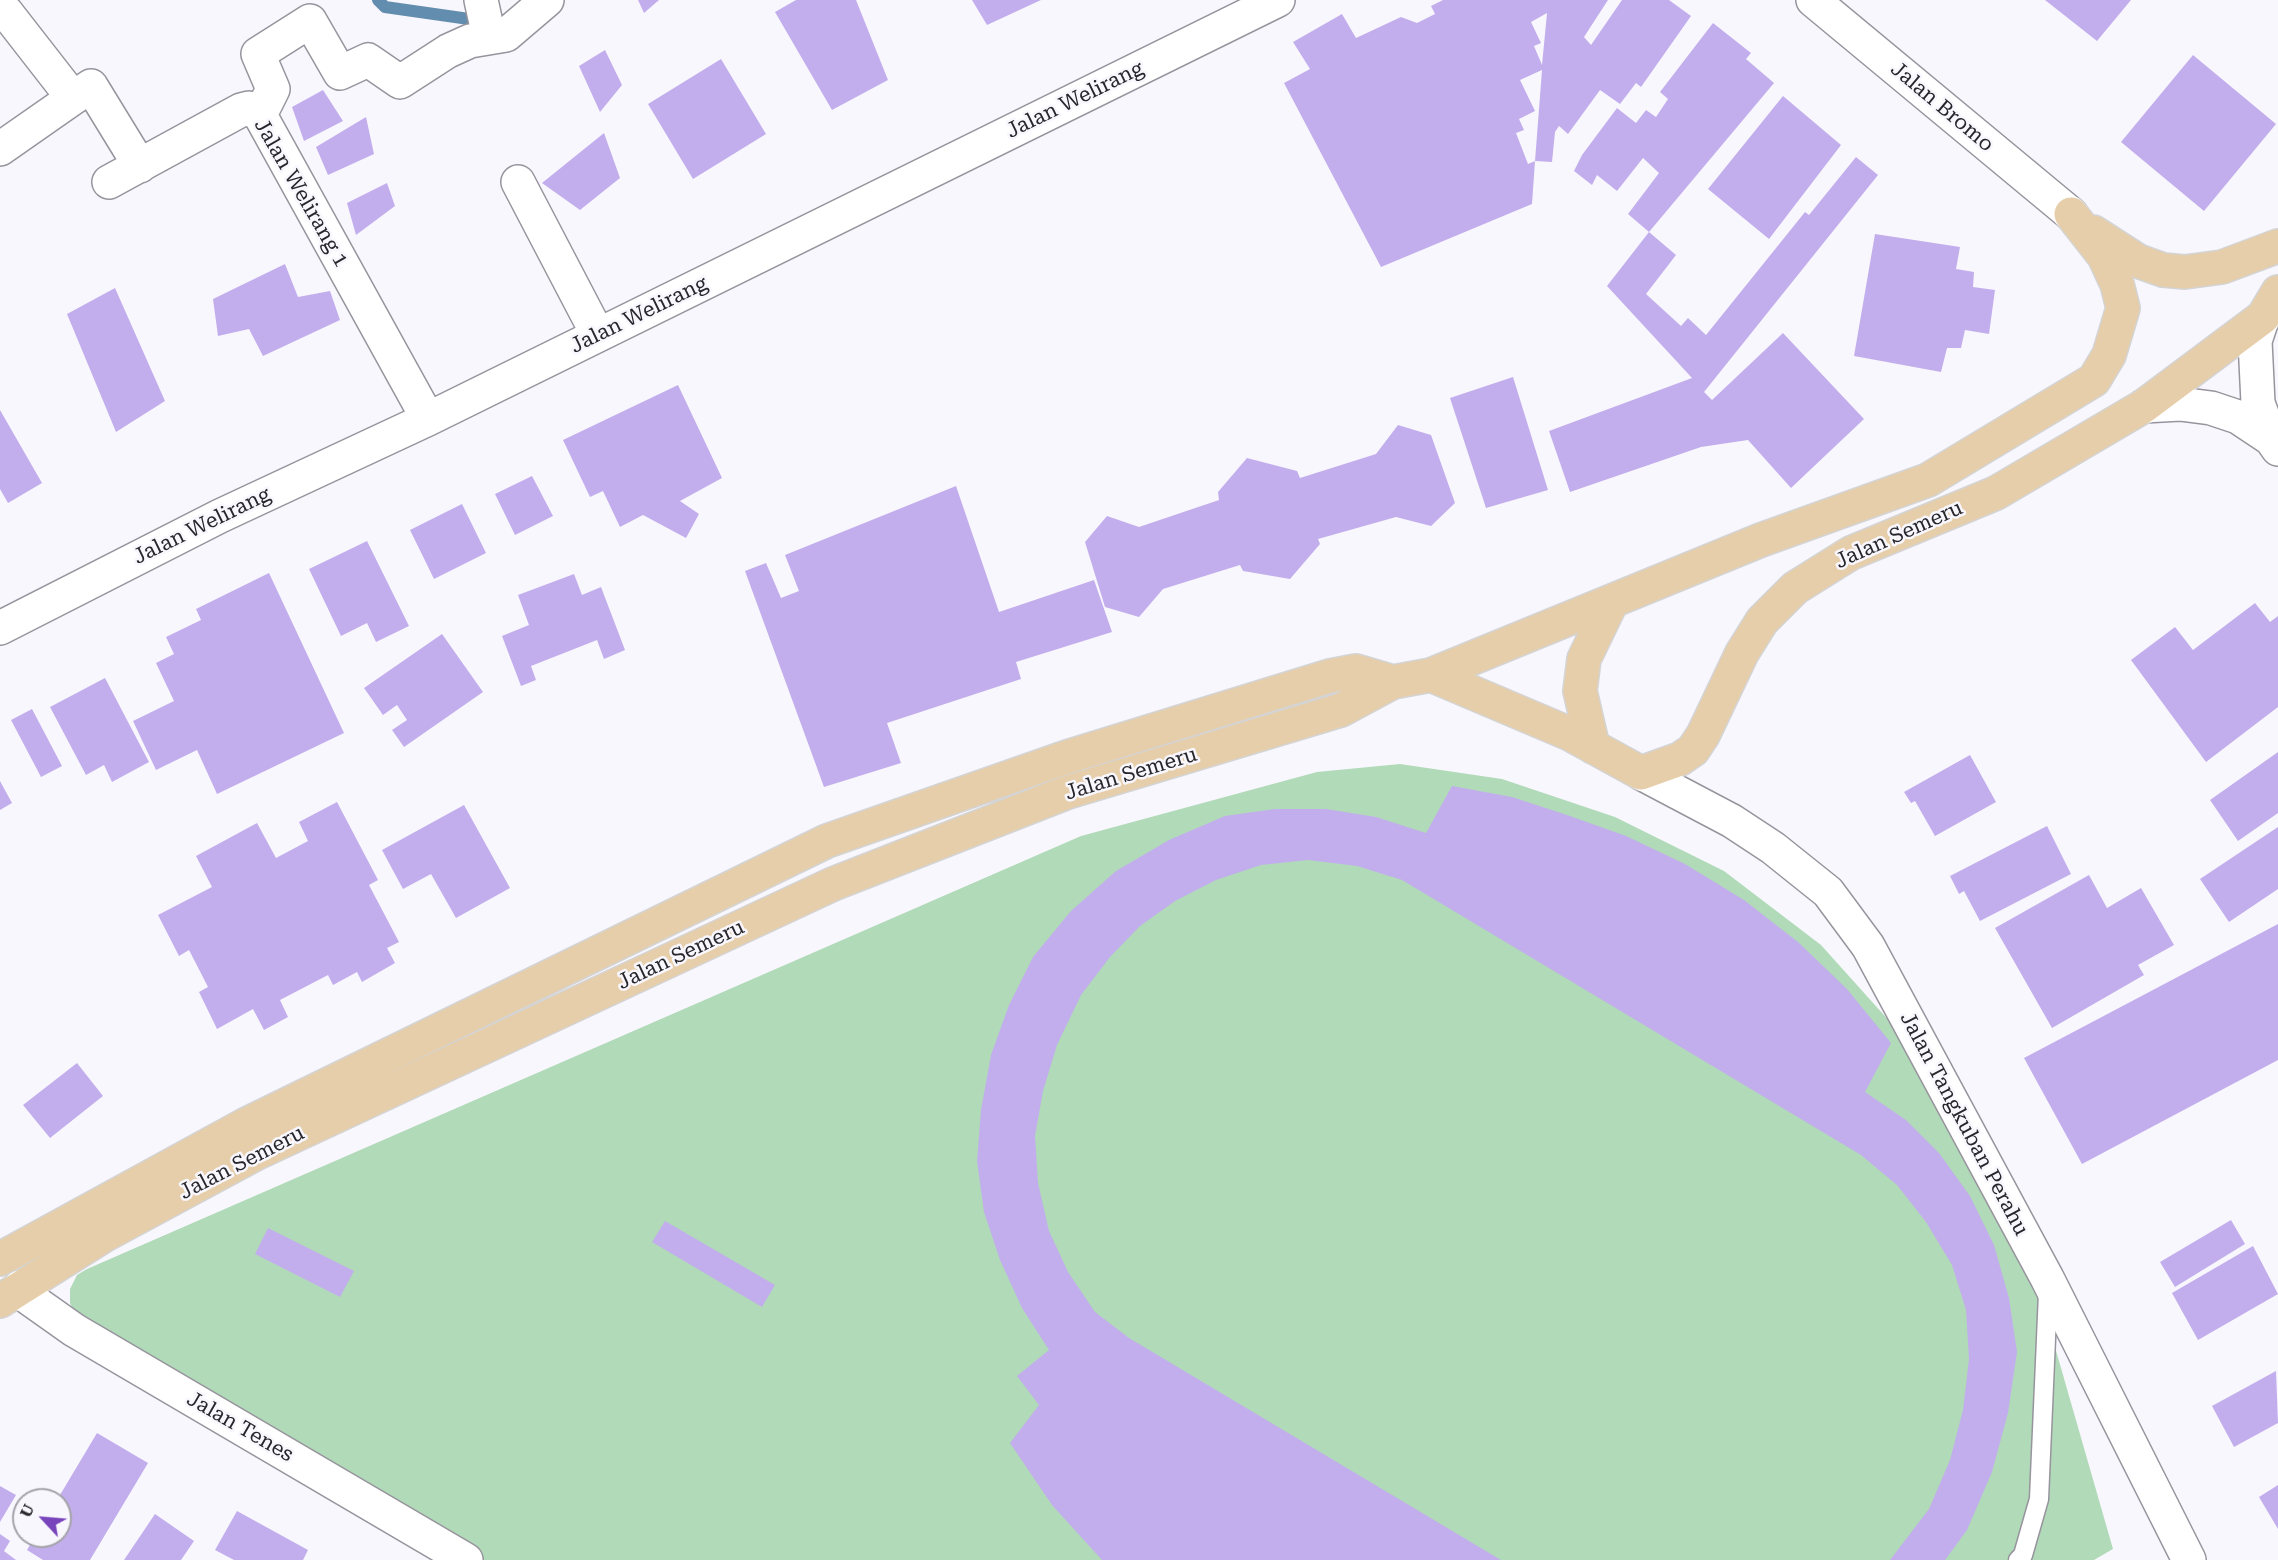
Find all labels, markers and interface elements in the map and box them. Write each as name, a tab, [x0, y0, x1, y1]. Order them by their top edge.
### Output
street label: Jalan Welirang	[1002, 56, 1148, 144]
street label: Jalan Bromo	[1885, 57, 1999, 157]
street label: Jalan Welirang 1	[248, 114, 354, 272]
street label: Jalan Welirang	[566, 271, 712, 359]
street label: Jalan Welirang	[129, 482, 275, 570]
street label: Jalan Semeru	[1831, 496, 1967, 574]
street label: Jalan Semeru	[1062, 742, 1200, 806]
street label: Jalan Semeru	[614, 915, 748, 995]
street label: Jalan Tangkuban Perahu	[1894, 1008, 2034, 1240]
street label: Jalan Semeru	[175, 1121, 309, 1205]
street label: Jalan Tenes	[182, 1386, 298, 1468]
north arrow	[12, 1488, 72, 1548]
text: U	[16, 1501, 38, 1520]

